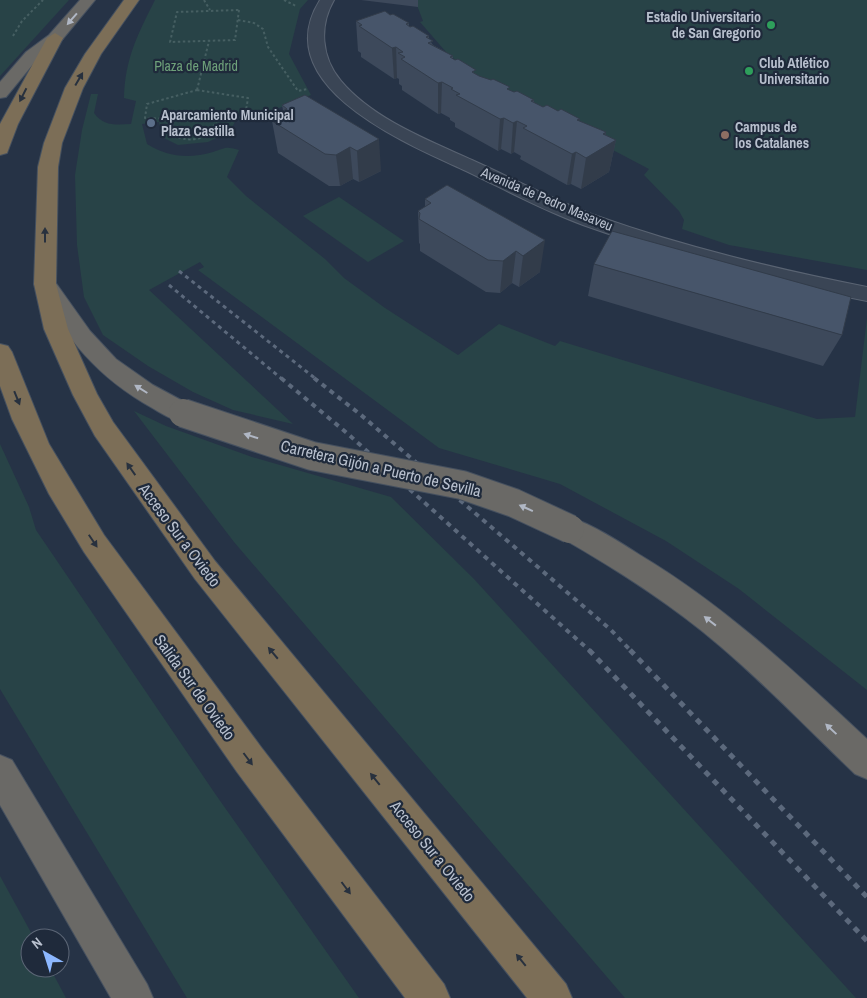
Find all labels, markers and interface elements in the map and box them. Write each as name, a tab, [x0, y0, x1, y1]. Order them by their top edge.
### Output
place label: Estadio Universitario de San Gregorio	[646, 8, 761, 42]
one-way arrow	[66, 12, 77, 25]
marker: Estadio Universitario de San Gregorio	[765, 19, 777, 31]
place label: Club Atlético Universitario	[759, 54, 829, 88]
park label: Plaza de Madrid	[154, 57, 238, 75]
marker: Club Atlético Universitario	[743, 65, 755, 77]
one-way arrow	[74, 72, 83, 85]
one-way arrow	[19, 88, 27, 102]
place label: Aparcamiento Municipal Plaza Castilla	[161, 106, 294, 140]
marker: Aparcamiento Municipal Plaza Castilla	[145, 117, 157, 129]
place label: Campus de los Catalanes	[735, 118, 809, 152]
marker: Campus de los Catalanes	[719, 129, 731, 141]
street label: Avenida de Pedro Masaveu	[477, 163, 616, 235]
one-way arrow	[41, 227, 49, 243]
one-way arrow	[134, 385, 147, 394]
one-way arrow	[13, 391, 21, 406]
one-way arrow	[243, 432, 258, 440]
street label: Carretera Gijón a Puerto de Sevilla	[279, 434, 484, 502]
one-way arrow	[126, 462, 136, 476]
street label: Acceso Sur a Oviedo	[133, 478, 226, 591]
one-way arrow	[519, 503, 533, 511]
one-way arrow	[88, 534, 98, 548]
one-way arrow	[704, 616, 717, 627]
street label: Salida Sur de Oviedo	[149, 630, 241, 744]
one-way arrow	[268, 646, 279, 659]
one-way arrow	[826, 723, 838, 735]
one-way arrow	[243, 752, 253, 766]
one-way arrow	[370, 773, 381, 786]
street label: Acceso Sur a Oviedo	[385, 795, 481, 906]
one-way arrow	[341, 881, 352, 894]
north arrow	[20, 928, 70, 978]
text: N	[28, 933, 46, 953]
one-way arrow	[516, 954, 527, 967]

